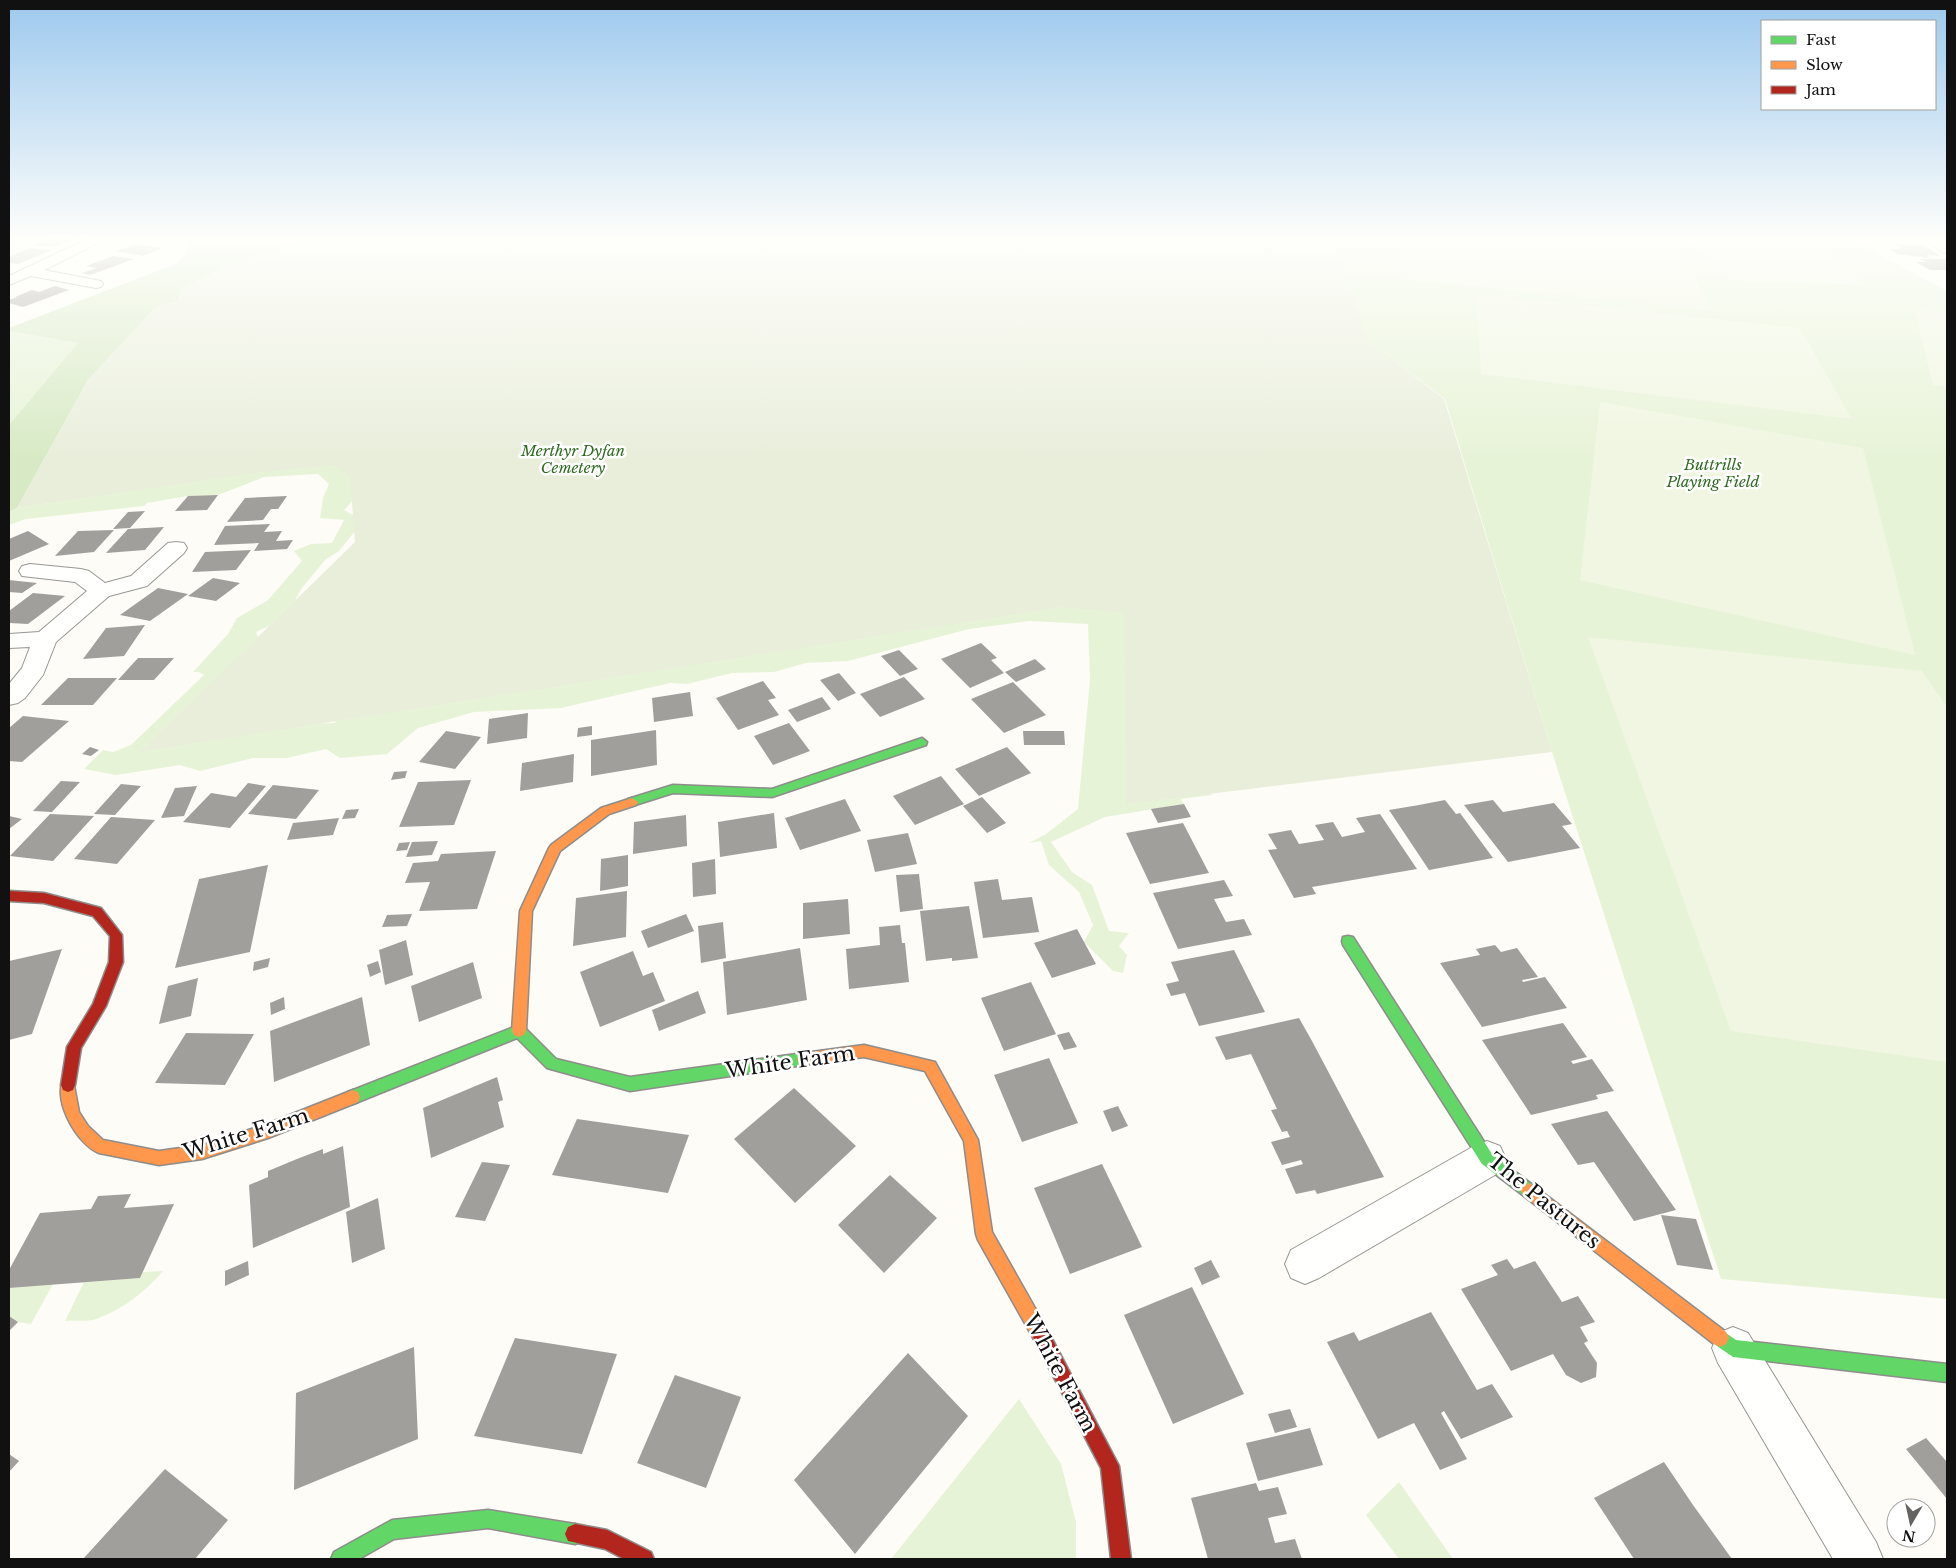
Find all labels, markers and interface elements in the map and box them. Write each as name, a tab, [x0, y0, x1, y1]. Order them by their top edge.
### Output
legend	[1761, 20, 1936, 110]
text: Fast	[1806, 30, 1837, 49]
text: Slow	[1806, 55, 1843, 74]
text: Jam	[1804, 80, 1836, 99]
park label: Merthyr Dyfan Cemetery	[520, 441, 625, 477]
park label: Buttrills Playing Field	[1665, 455, 1760, 491]
street label: White Farm	[723, 1040, 857, 1084]
street label: White Farm	[179, 1102, 313, 1166]
street label: The Pastures	[1482, 1147, 1606, 1255]
street label: White Farm	[1017, 1309, 1102, 1437]
north arrow	[1886, 1498, 1936, 1548]
text: N	[1901, 1526, 1917, 1546]

